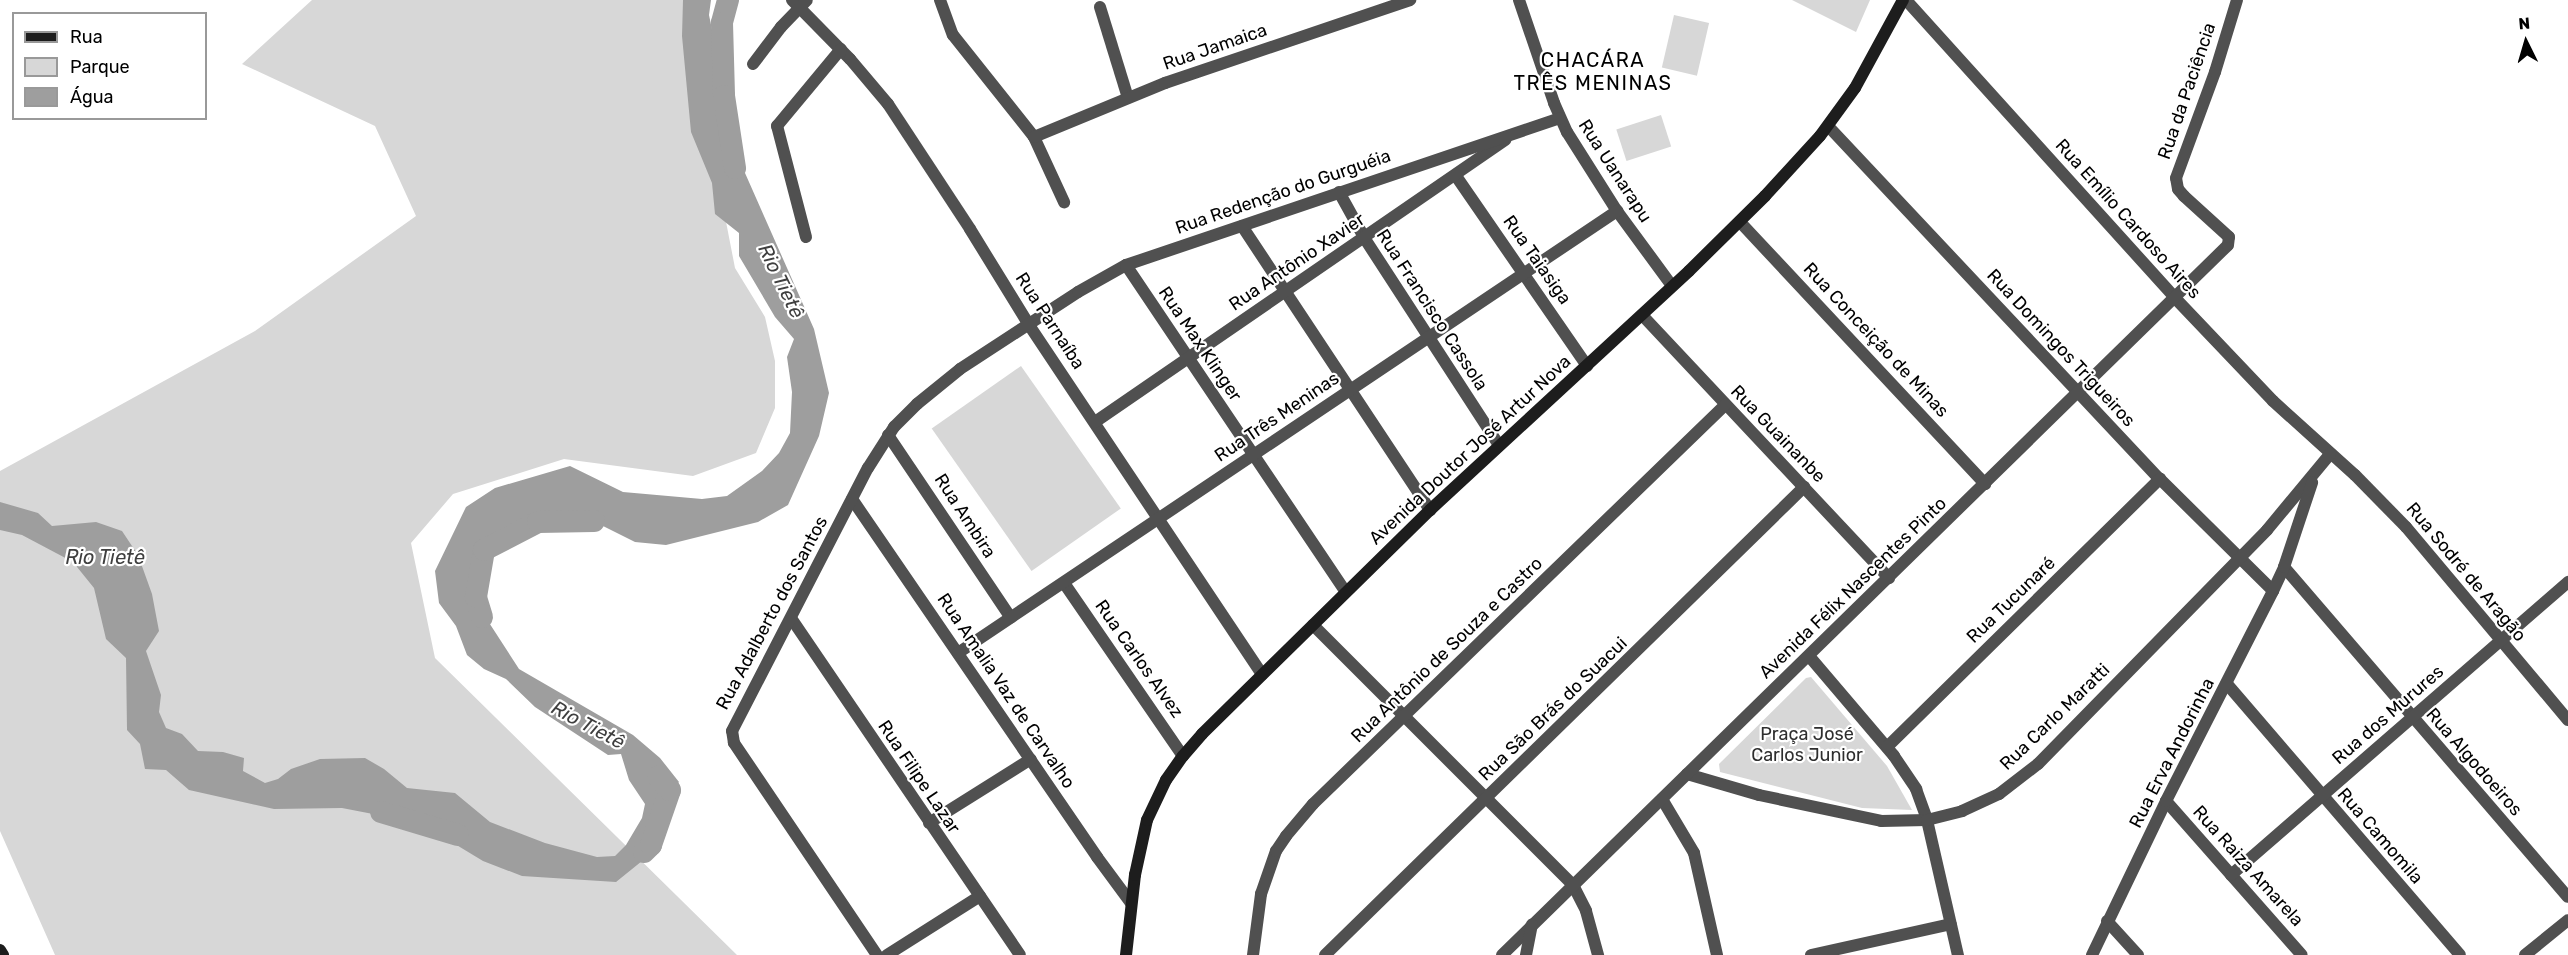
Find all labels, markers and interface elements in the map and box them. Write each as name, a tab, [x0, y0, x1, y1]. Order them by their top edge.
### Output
legend	[12, 12, 207, 120]
north arrow	[2496, 12, 2556, 72]
text: N	[2518, 14, 2531, 34]
street label: Rua Jamaica	[1160, 19, 1270, 75]
street label: Rua da Paciência	[2154, 20, 2220, 162]
text: Rua	[70, 26, 103, 48]
district label: CHACÁRA TRÊS MENINAS	[1513, 49, 1673, 96]
text: Parque	[70, 56, 130, 78]
text: Água	[70, 86, 113, 108]
street label: Rua Uanarapu	[1574, 115, 1656, 227]
street label: Rua Emílio Cardoso Aires	[2050, 135, 2206, 303]
street label: Rua Redenção do Gurguéia	[1173, 145, 1393, 239]
street label: Rua Antônio Xavier	[1225, 208, 1369, 316]
street label: Rua Taiasiga	[1498, 211, 1576, 309]
street label: Rua Francisco Cassola	[1372, 225, 1492, 395]
water label: Rio Tietê	[753, 240, 809, 322]
street label: Rua Conceição de Minas	[1799, 258, 1953, 422]
street label: Rua Domingos Trigueiros	[1982, 265, 2140, 431]
street label: Rua Parnaíba	[1011, 269, 1089, 373]
street label: Rua Max Klinger	[1154, 283, 1246, 405]
street label: Avenida Doutor José Artur Nova	[1364, 350, 1576, 550]
street label: Rua Três Meninas	[1210, 367, 1344, 467]
street label: Rua Guainanbe	[1726, 381, 1830, 487]
street label: Rua Ambira	[930, 470, 1000, 562]
street label: Avenida Félix Nascentes Pinto	[1755, 493, 1951, 683]
street label: Rua Sodré de Aragão	[2401, 498, 2531, 646]
street label: Rua Adalberto dos Santos	[712, 512, 832, 714]
water label: Rio Tietê	[65, 545, 145, 569]
street label: Rua Tucunaré	[1962, 552, 2060, 648]
street label: Rua Antônio de Souza e Castro	[1347, 553, 1547, 747]
street label: Rua Amalia Vaz de Carvalho	[932, 589, 1080, 793]
street label: Rua Carlos Alvez	[1090, 596, 1188, 722]
street label: Rua São Brás do Suacui	[1474, 633, 1632, 785]
street label: Rua Carlo Maratti	[1996, 659, 2114, 775]
street label: Rua dos Murures	[2328, 661, 2448, 769]
street label: Rua Erva Andorinha	[2125, 674, 2219, 832]
water label: Rio Tietê	[547, 696, 629, 754]
street label: Rua Algodoeiros	[2421, 704, 2527, 820]
street label: Rua Filipe Lazar	[873, 716, 965, 838]
park label: Praça José Carlos Junior	[1751, 724, 1863, 766]
street label: Rua Camomila	[2333, 784, 2427, 888]
street label: Rua Raiza Amarela	[2188, 801, 2308, 931]

